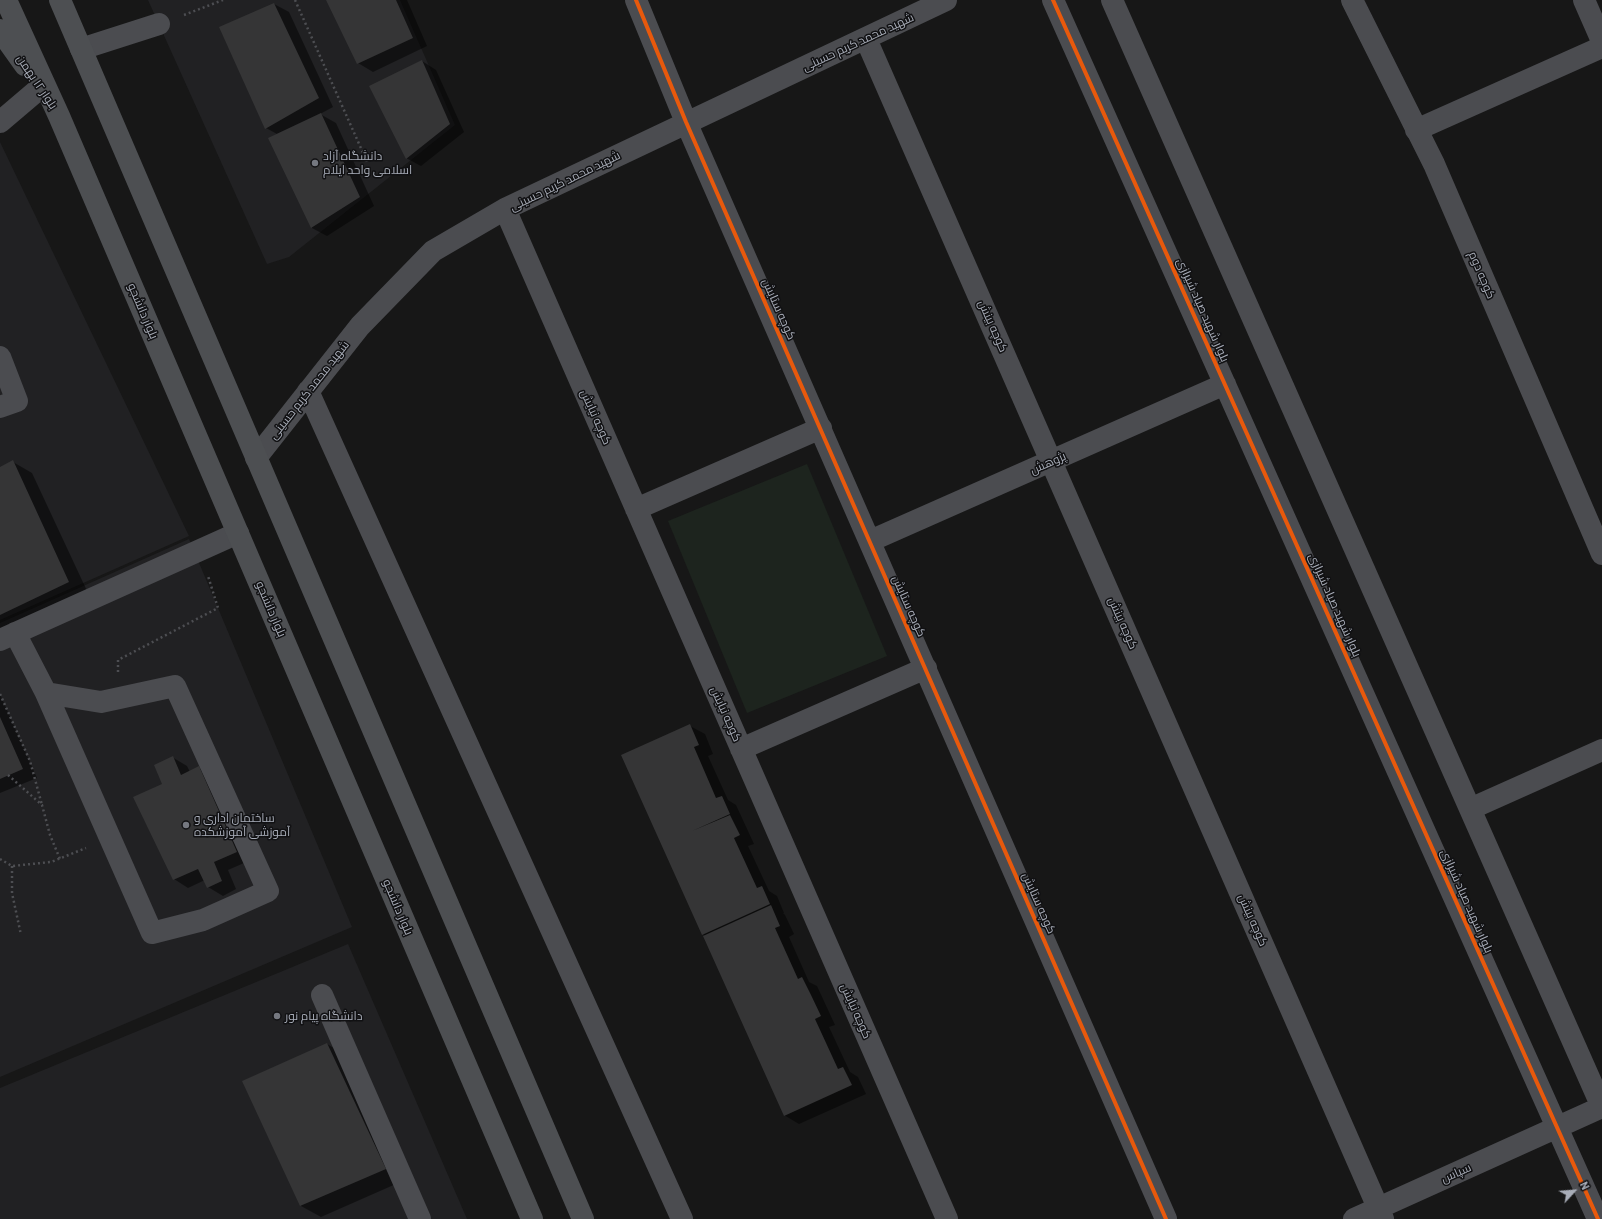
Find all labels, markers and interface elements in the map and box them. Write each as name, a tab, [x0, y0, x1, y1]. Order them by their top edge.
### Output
street label: شهید محمد‌ کریم حسینی	[800, 10, 916, 74]
street label: بلوار ۱۲ بهمن	[14, 52, 60, 112]
street label: شهید محمد‌ کریم حسینی	[507, 148, 623, 214]
place label: دانشگاه آزاد اسلامی واحد ایلام	[323, 149, 412, 177]
marker: دانشگاه آزاد اسلامی واحد ایلام	[310, 158, 320, 168]
street label: کوچه دوم	[1466, 249, 1498, 301]
street label: بلوار شهید صیاد شیرازی	[1174, 256, 1232, 364]
street label: کوچه ستایش	[759, 276, 799, 342]
street label: بلوار دانشجو	[125, 281, 161, 341]
street label: کوچه بینش	[975, 298, 1011, 354]
street label: شهید محمد‌ کریم حسینی	[266, 338, 352, 442]
street label: كوچه نيايش	[577, 387, 615, 447]
street label: پژوهش	[1028, 449, 1068, 477]
street label: بلوار شهید صیاد شیرازی	[1306, 551, 1364, 659]
street label: کوچه ستایش	[889, 573, 929, 639]
street label: بلوار دانشجو	[253, 579, 289, 639]
street label: کوچه بینش	[1105, 595, 1141, 651]
street label: كوچه نيايش	[707, 684, 745, 744]
place label: ساختمان اداری و آموزشی آموزشکده	[194, 811, 290, 839]
marker: ساختمان اداری و آموزشی آموزشکده	[181, 820, 191, 830]
street label: بلوار شهید صیاد شیرازی	[1438, 847, 1496, 955]
street label: کوچه ستایش	[1019, 870, 1059, 936]
street label: بلوار دانشجو	[380, 877, 416, 937]
street label: کوچه بینش	[1235, 892, 1271, 948]
street label: كوچه نيايش	[837, 981, 875, 1041]
place label: دانشگاه پیام نور	[285, 1009, 362, 1023]
marker: دانشگاه پیام نور	[272, 1011, 282, 1021]
street label: سپاس	[1439, 1160, 1473, 1186]
north arrow	[1554, 1171, 1594, 1211]
text: N	[1578, 1179, 1593, 1192]

